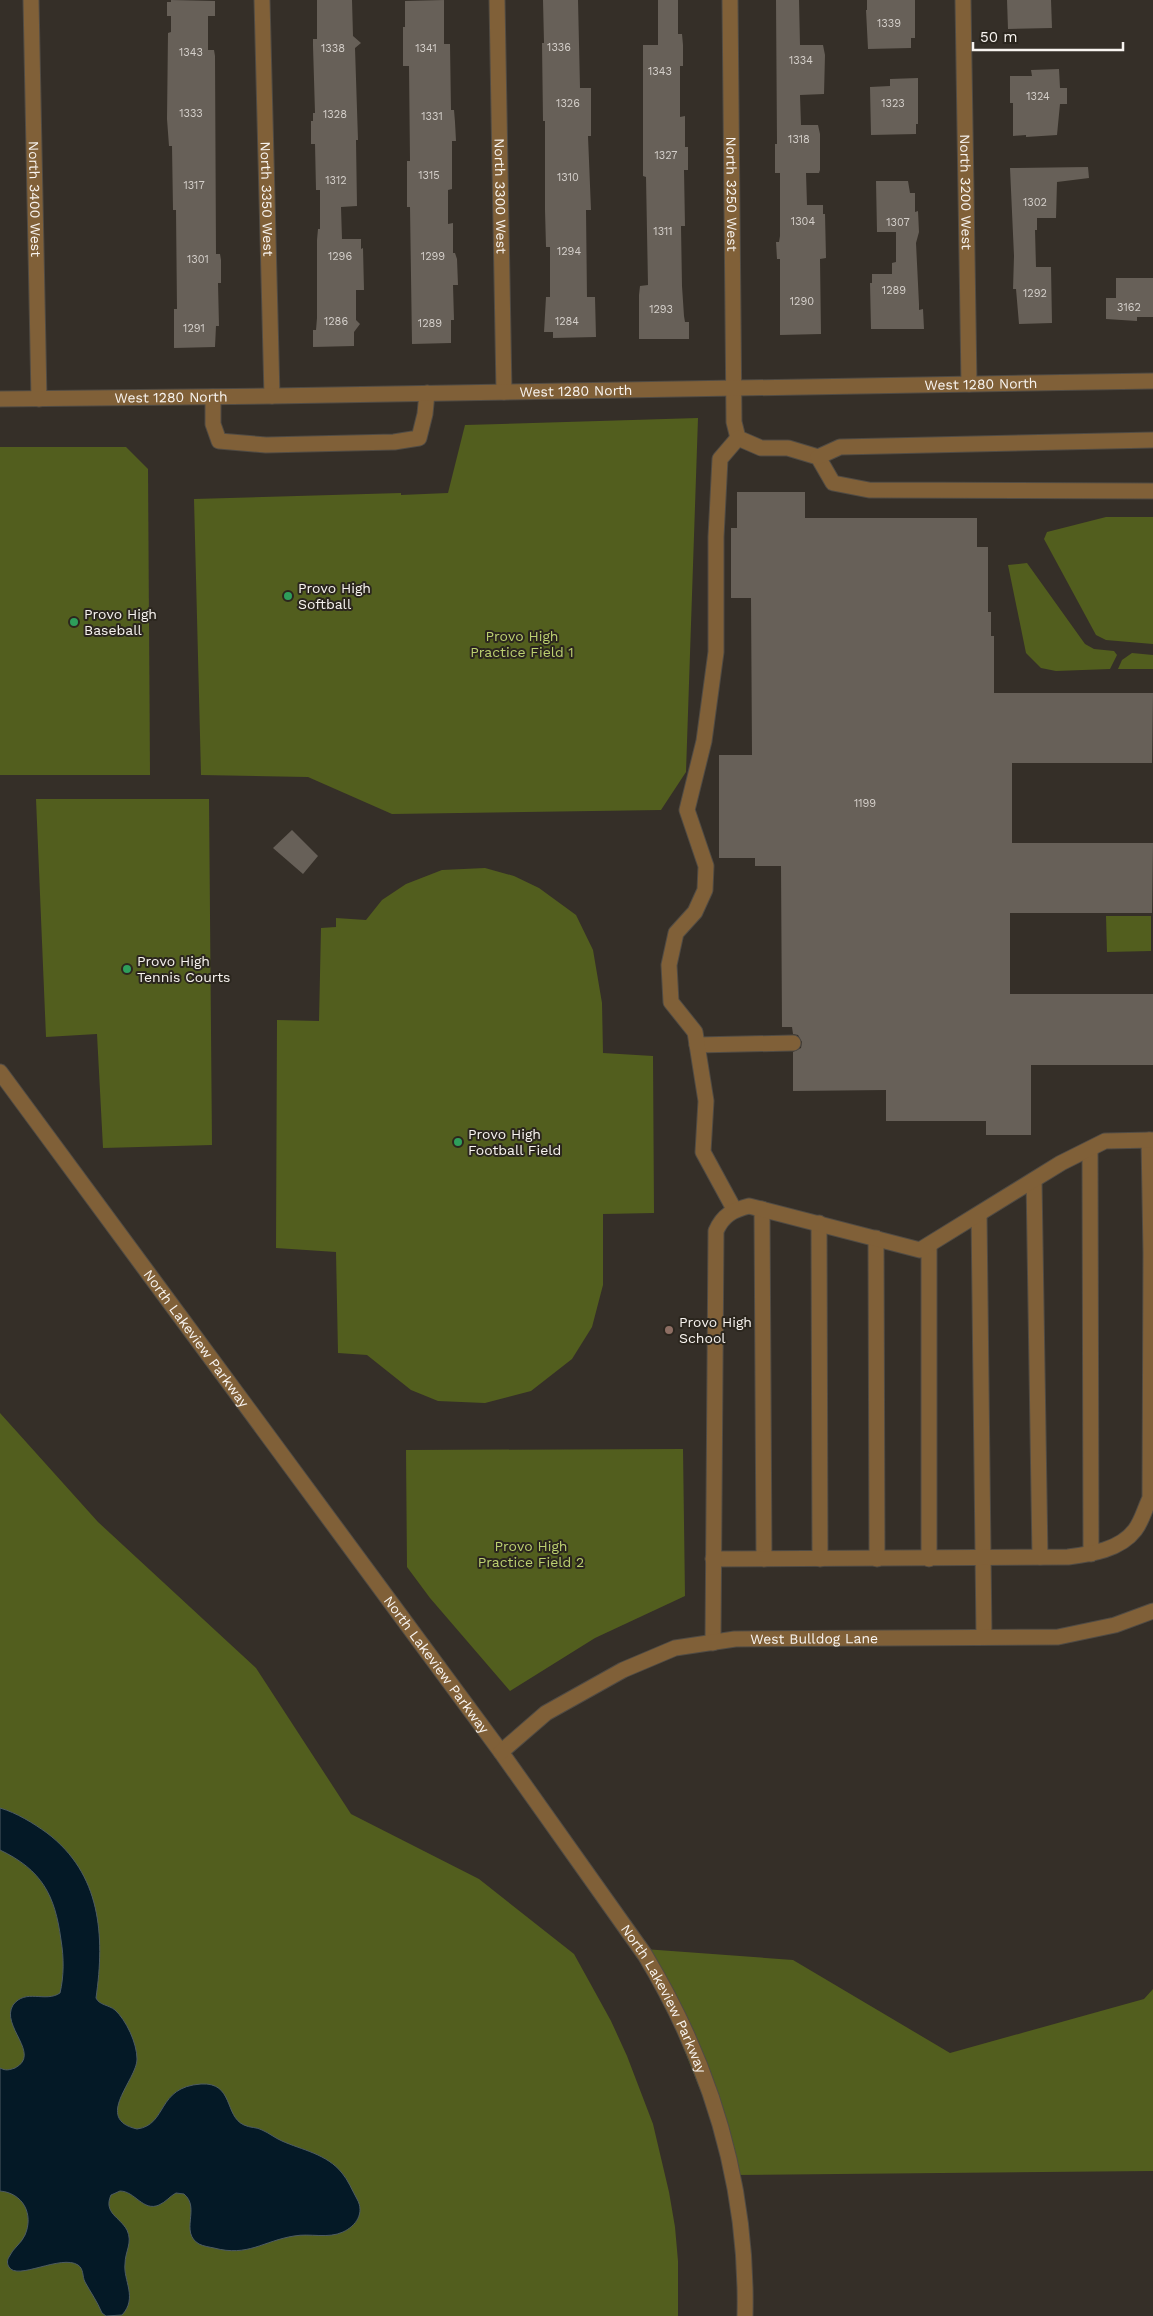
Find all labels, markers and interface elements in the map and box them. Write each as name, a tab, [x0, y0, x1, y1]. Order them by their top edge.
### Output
house number: 1339	[877, 17, 901, 30]
scale bar	[973, 20, 1123, 52]
text: 50 m	[980, 28, 1017, 46]
house number: 1336	[547, 41, 571, 54]
house number: 1338	[321, 42, 345, 55]
house number: 1341	[415, 42, 437, 55]
house number: 1343	[179, 46, 203, 59]
house number: 1334	[789, 54, 813, 67]
house number: 1343	[648, 65, 672, 78]
house number: 1324	[1026, 90, 1050, 103]
house number: 1326	[556, 97, 580, 110]
house number: 1323	[881, 97, 905, 110]
house number: 1333	[179, 107, 203, 120]
house number: 1328	[323, 108, 347, 121]
house number: 1331	[421, 110, 443, 123]
house number: 1318	[788, 133, 810, 146]
street label: North 3200 West	[957, 134, 975, 250]
street label: North 3250 West	[723, 136, 740, 252]
street label: North 3300 West	[491, 138, 510, 254]
street label: North 3400 West	[26, 141, 44, 257]
street label: North 3350 West	[258, 141, 276, 257]
house number: 1327	[654, 149, 678, 162]
house number: 1315	[418, 169, 440, 182]
house number: 1310	[557, 171, 579, 184]
house number: 1312	[325, 174, 347, 187]
house number: 1317	[183, 179, 205, 192]
house number: 1302	[1023, 196, 1047, 209]
house number: 1304	[791, 215, 815, 228]
house number: 1307	[886, 216, 910, 229]
house number: 1311	[653, 225, 673, 238]
house number: 1294	[557, 245, 581, 258]
house number: 1296	[328, 250, 352, 263]
house number: 1299	[421, 250, 445, 263]
house number: 1301	[187, 253, 209, 266]
house number: 1289	[882, 284, 906, 297]
house number: 1292	[1023, 287, 1047, 300]
house number: 1290	[790, 295, 814, 308]
house number: 3162	[1117, 301, 1141, 314]
house number: 1293	[649, 303, 673, 316]
house number: 1286	[324, 315, 348, 328]
house number: 1284	[555, 315, 579, 328]
house number: 1289	[418, 317, 442, 330]
house number: 1291	[183, 322, 205, 335]
street label: West 1280 North	[924, 375, 1038, 393]
street label: West 1280 North	[519, 382, 633, 400]
street label: West 1280 North	[114, 388, 228, 406]
place label: Provo High Softball	[298, 580, 371, 612]
marker: Provo High Softball	[282, 590, 294, 602]
place label: Provo High Baseball	[84, 606, 157, 638]
marker: Provo High Baseball	[68, 616, 80, 628]
park label: Provo High Practice Field 1	[470, 628, 574, 660]
house number: 1199	[854, 797, 876, 810]
place label: Provo High Tennis Courts	[137, 953, 230, 985]
marker: Provo High Tennis Courts	[121, 963, 133, 975]
place label: Provo High Football Field	[468, 1126, 561, 1158]
marker: Provo High Football Field	[452, 1136, 464, 1148]
street label: North Lakeview Parkway	[140, 1267, 253, 1411]
place label: Provo High School	[679, 1314, 752, 1346]
marker: Provo High School	[663, 1324, 675, 1336]
park label: Provo High Practice Field 2	[478, 1538, 584, 1570]
street label: North Lakeview Parkway	[381, 1593, 493, 1737]
street label: West Bulldog Lane	[750, 1630, 878, 1647]
street label: North Lakeview Parkway	[618, 1921, 710, 2076]

